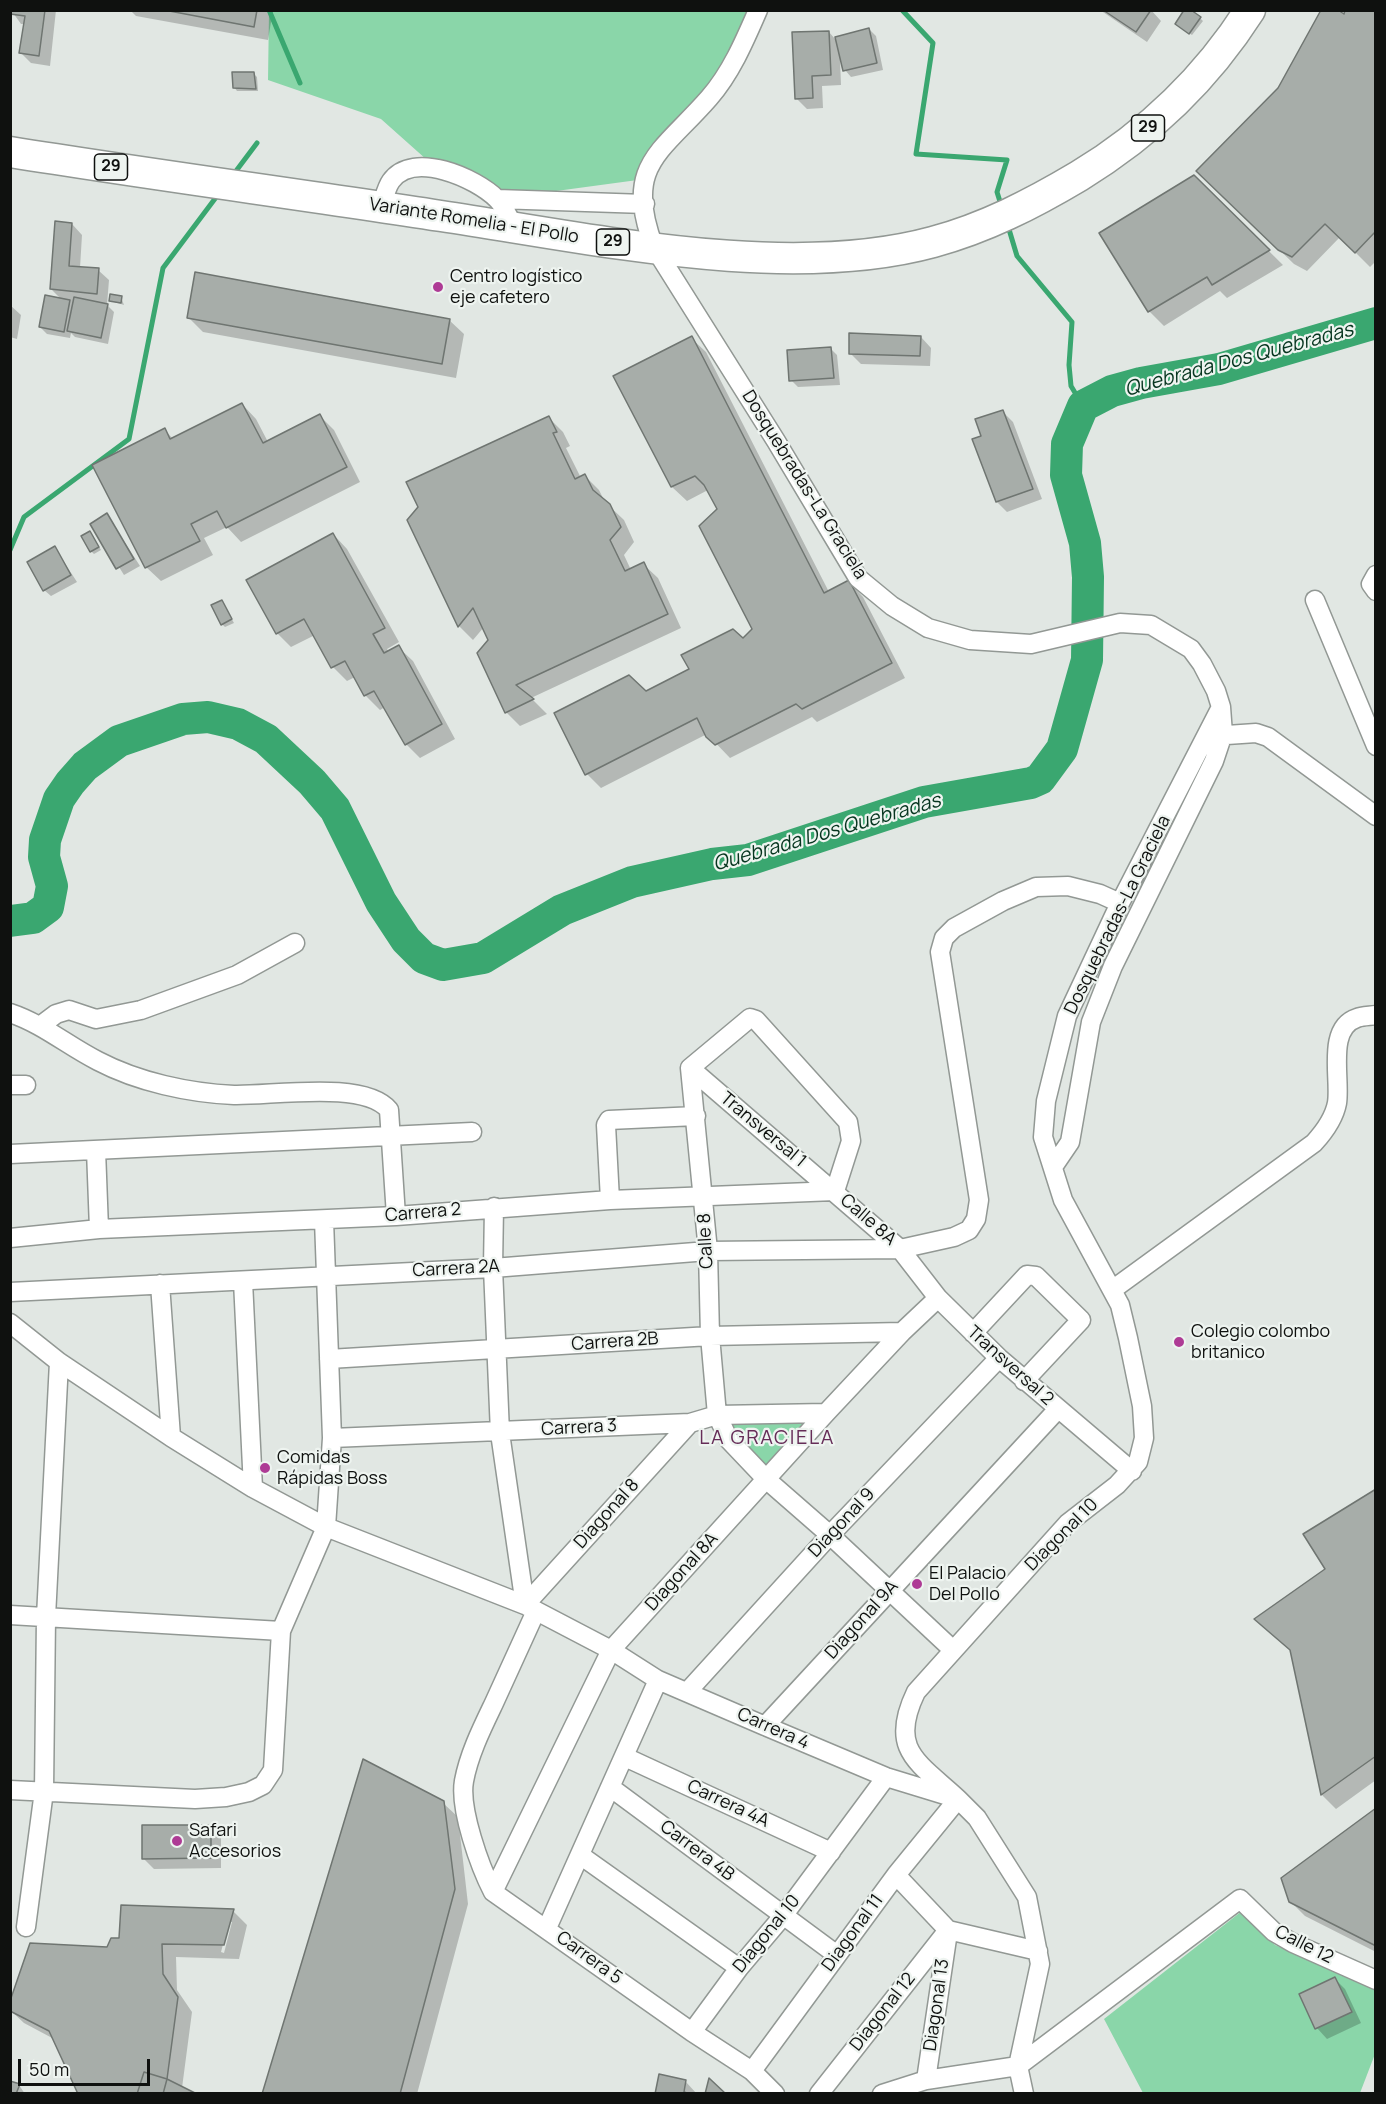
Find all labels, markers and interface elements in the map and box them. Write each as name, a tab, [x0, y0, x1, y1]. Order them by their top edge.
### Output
road number: 29	[1132, 115, 1164, 141]
road number: 29	[94, 154, 128, 180]
street label: Variante Romelia - El Pollo	[368, 194, 580, 248]
road number: 29	[596, 229, 630, 255]
place label: Centro logístico eje cafetero	[450, 266, 582, 308]
marker: Centro logístico eje cafetero	[431, 280, 445, 294]
water label: Quebrada Dos Quebradas	[1122, 318, 1356, 402]
street label: Dosquebradas-La Graciela	[737, 387, 871, 583]
water label: Quebrada Dos Quebradas	[710, 789, 944, 877]
street label: Dosquebradas-La Graciela	[1060, 812, 1176, 1018]
street label: Transversal 1	[716, 1088, 810, 1172]
street label: Calle 8A	[836, 1190, 900, 1250]
street label: Carrera 2	[384, 1199, 462, 1227]
street label: Calle 8	[694, 1213, 718, 1269]
street label: Carrera 2A	[412, 1256, 500, 1282]
place label: Colegio colombo britanico	[1191, 1321, 1330, 1364]
street label: Transversal 2	[962, 1322, 1058, 1410]
street label: Carrera 2B	[571, 1328, 659, 1356]
marker: Colegio colombo britanico	[1172, 1335, 1186, 1349]
street label: Carrera 3	[541, 1415, 617, 1441]
district label: LA GRACIELA	[699, 1426, 835, 1450]
place label: Comidas Rápidas Boss	[277, 1447, 387, 1490]
marker: Comidas Rápidas Boss	[258, 1461, 272, 1475]
street label: Diagonal 8	[570, 1475, 644, 1553]
street label: Diagonal 9	[804, 1484, 880, 1562]
street label: Diagonal 10	[1021, 1494, 1103, 1576]
street label: Diagonal 8A	[641, 1528, 723, 1616]
place label: El Palacio Del Pollo	[929, 1563, 1006, 1606]
street label: Diagonal 9A	[821, 1576, 903, 1664]
marker: El Palacio Del Pollo	[910, 1577, 924, 1591]
street label: Carrera 4	[734, 1704, 812, 1754]
street label: Carrera 4A	[684, 1776, 772, 1832]
street label: Carrera 4B	[656, 1816, 738, 1886]
place label: Safari Accesorios	[189, 1820, 281, 1862]
marker: Safari Accesorios	[170, 1834, 184, 1848]
street label: Diagonal 11	[818, 1890, 888, 1976]
street label: Diagonal 10	[729, 1891, 805, 1977]
street label: Calle 12	[1271, 1921, 1337, 1969]
street label: Carrera 5	[552, 1927, 626, 1989]
street label: Diagonal 13	[920, 1957, 954, 2053]
street label: Diagonal 12	[846, 1969, 920, 2055]
scale bar	[21, 2047, 153, 2085]
text: 50 m	[29, 2057, 69, 2081]

